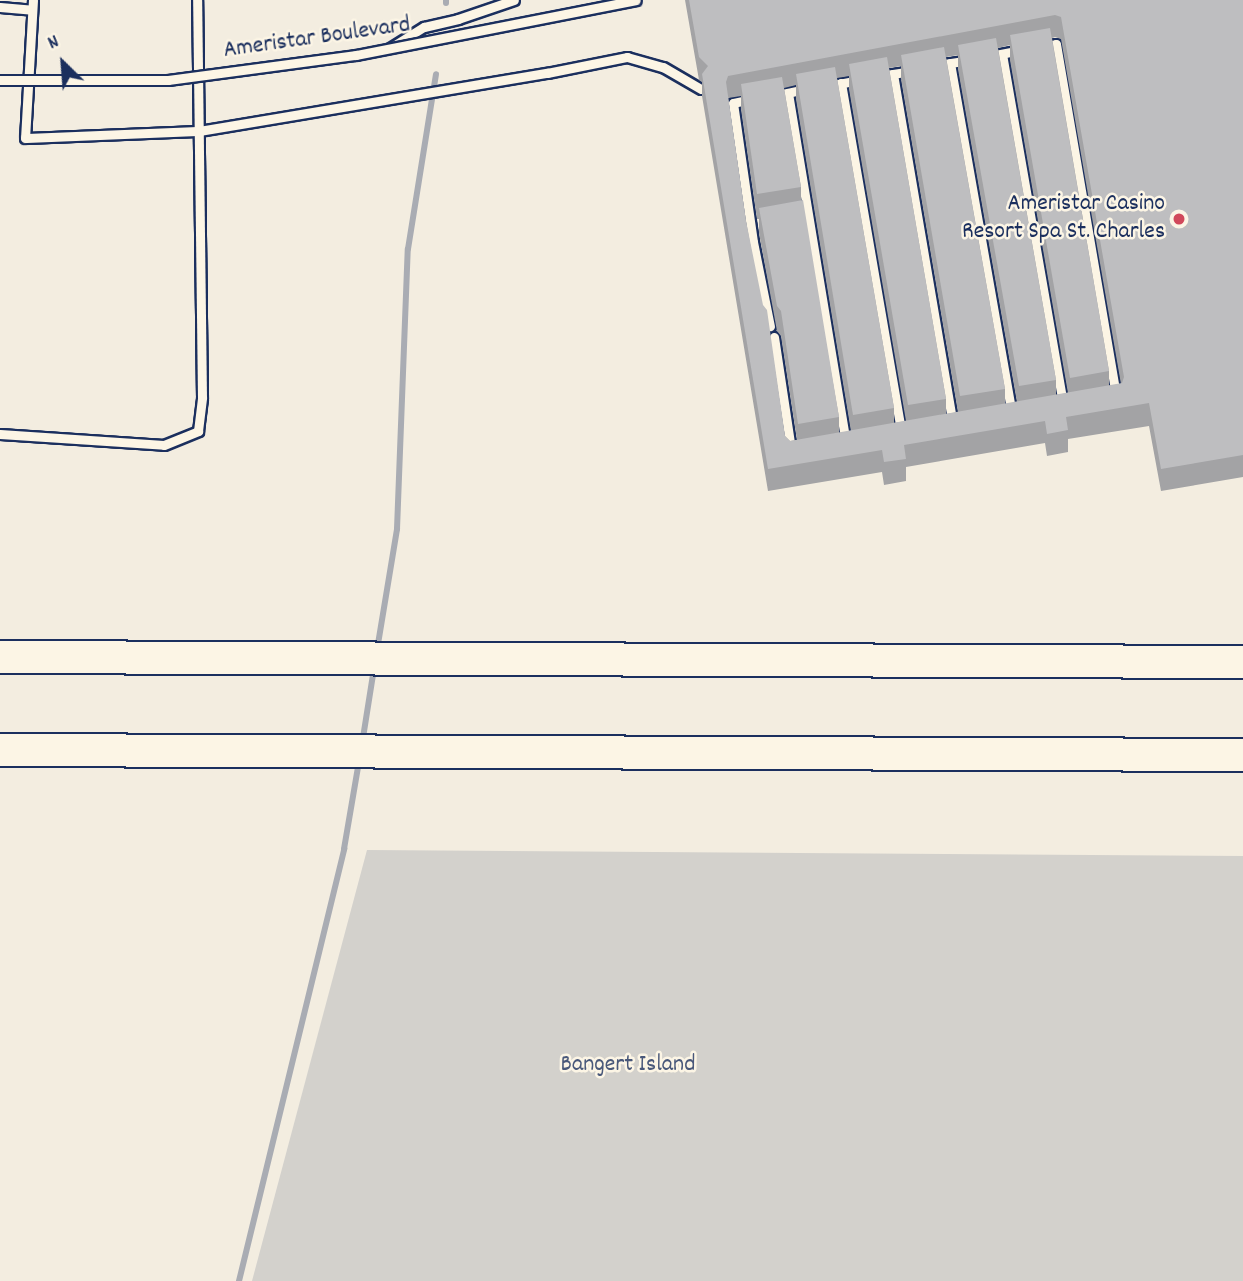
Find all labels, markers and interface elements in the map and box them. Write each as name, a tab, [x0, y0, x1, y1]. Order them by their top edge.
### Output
street label: Ameristar Boulevard	[222, 12, 412, 66]
north arrow	[28, 28, 98, 98]
text: N	[44, 29, 64, 58]
place label: Ameristar Casino Resort Spa St. Charles	[962, 191, 1165, 247]
marker: Ameristar Casino Resort Spa St. Charles	[1171, 211, 1187, 227]
park label: Bangert Island	[561, 1052, 695, 1080]

